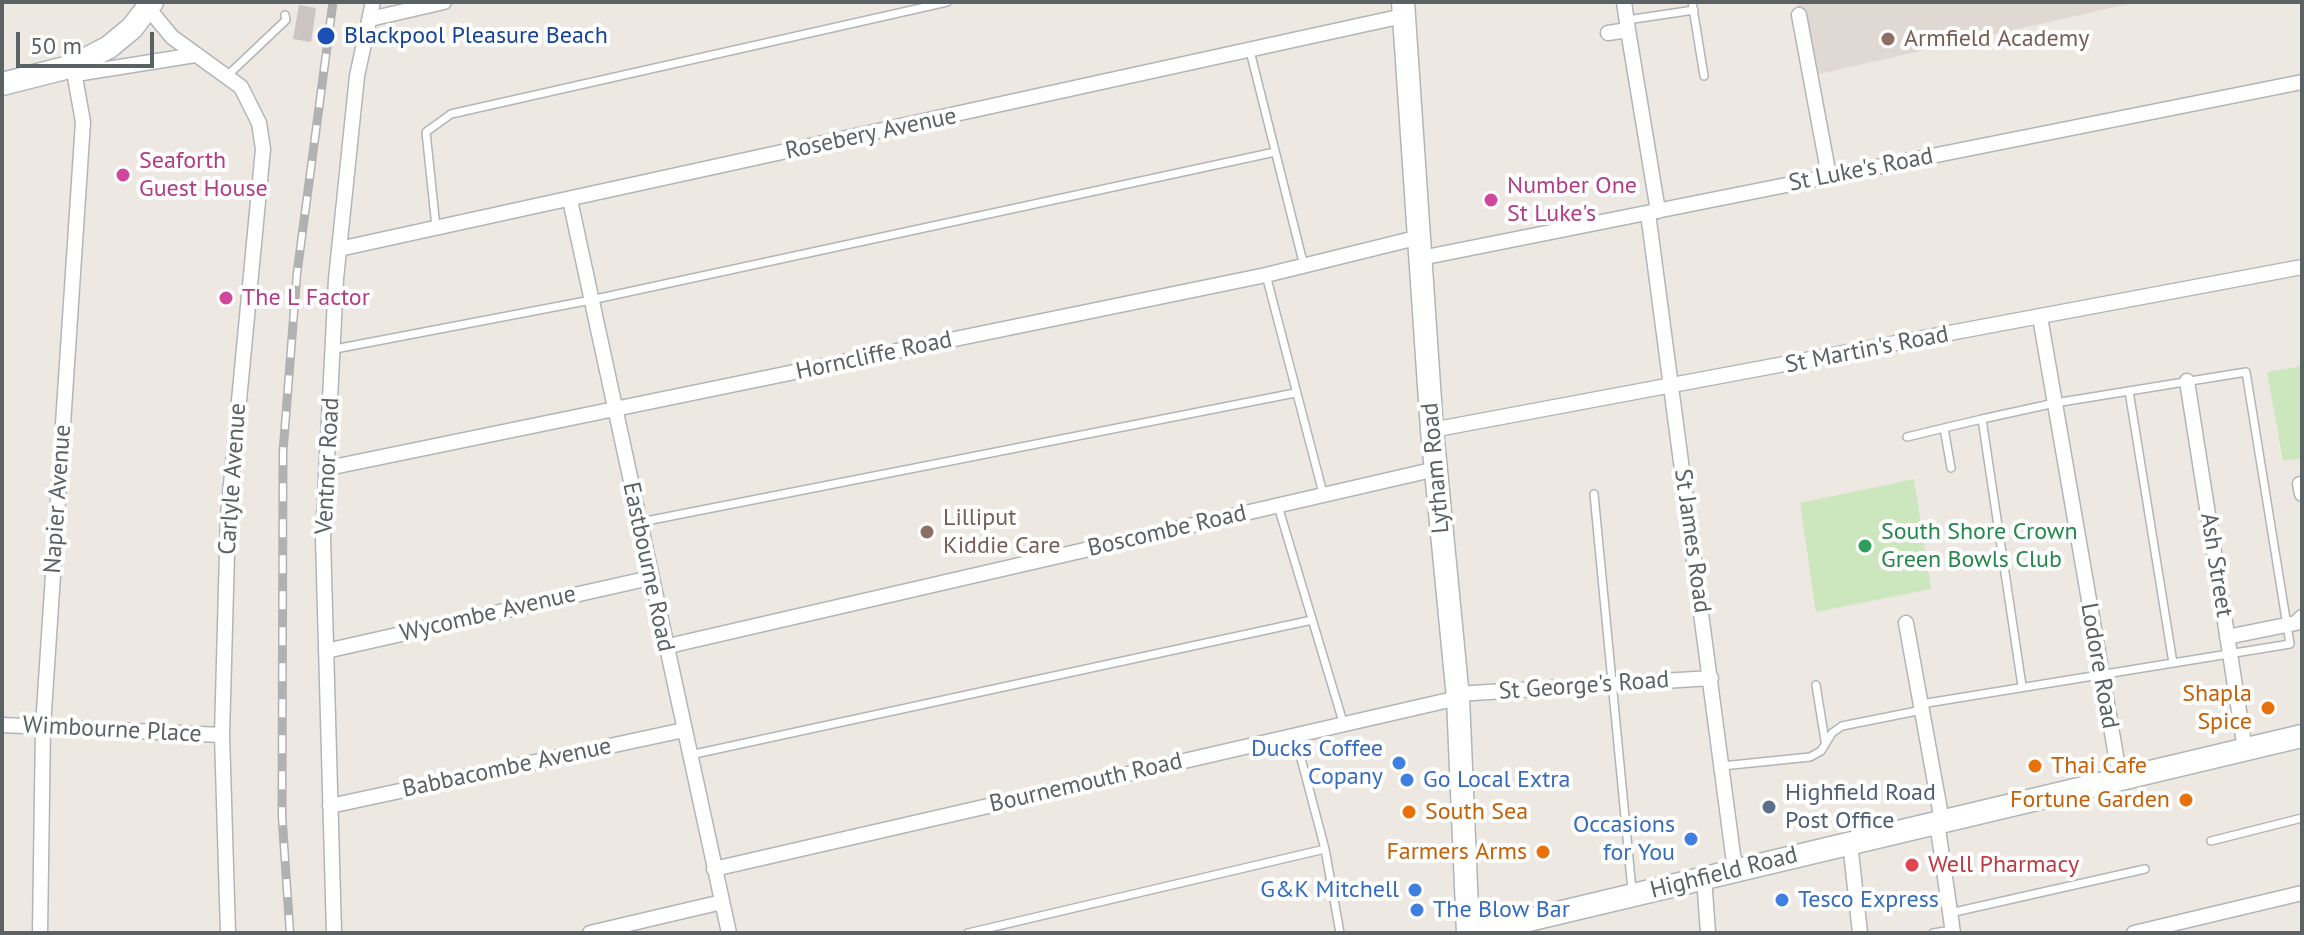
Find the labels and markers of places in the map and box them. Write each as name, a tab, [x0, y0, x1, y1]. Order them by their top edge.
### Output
place label: Blackpool Pleasure Beach	[344, 22, 608, 50]
marker: Blackpool Pleasure Beach	[315, 25, 337, 47]
place label: Armfield Academy	[1904, 25, 2089, 53]
marker: Armfield Academy	[1879, 30, 1897, 48]
place label: Seaforth Guest House	[139, 147, 268, 203]
marker: Seaforth Guest House	[114, 166, 132, 184]
place label: Number One St Luke's	[1507, 172, 1637, 228]
marker: Number One St Luke's	[1482, 191, 1500, 209]
place label: The L Factor	[242, 284, 370, 312]
marker: The L Factor	[217, 289, 235, 307]
place label: Lilliput Kiddie Care	[943, 504, 1060, 560]
place label: South Shore Crown Green Bowls Club	[1881, 518, 2078, 574]
marker: Lilliput Kiddie Care	[918, 523, 936, 541]
marker: South Shore Crown Green Bowls Club	[1856, 537, 1874, 555]
place label: Shapla Spice	[2182, 680, 2252, 736]
marker: Shapla Spice	[2259, 699, 2277, 717]
place label: Ducks Coffee Copany	[1251, 735, 1383, 791]
place label: Thai Cafe	[2051, 752, 2147, 780]
marker: Ducks Coffee Copany	[1390, 754, 1408, 772]
marker: Thai Cafe	[2026, 757, 2044, 775]
place label: Go Local Extra	[1423, 766, 1570, 794]
marker: Go Local Extra	[1398, 771, 1416, 789]
place label: Highfield Road Post Office	[1785, 779, 1936, 835]
place label: Fortune Garden	[2010, 786, 2170, 814]
marker: Fortune Garden	[2177, 791, 2195, 809]
place label: South Sea	[1425, 798, 1528, 826]
marker: Highfield Road Post Office	[1760, 798, 1778, 816]
marker: South Sea	[1400, 803, 1418, 821]
place label: Occasions for You	[1573, 811, 1675, 867]
marker: Occasions for You	[1682, 830, 1700, 848]
place label: Farmers Arms	[1386, 838, 1527, 866]
marker: Farmers Arms	[1534, 843, 1552, 861]
place label: Well Pharmacy	[1928, 851, 2079, 879]
marker: Well Pharmacy	[1903, 856, 1921, 874]
place label: G&K Mitchell	[1260, 876, 1399, 904]
marker: G&K Mitchell	[1406, 881, 1424, 899]
place label: Tesco Express	[1798, 886, 1939, 914]
marker: Tesco Express	[1773, 891, 1791, 909]
place label: The Blow Bar	[1433, 896, 1570, 924]
marker: The Blow Bar	[1408, 901, 1426, 919]

